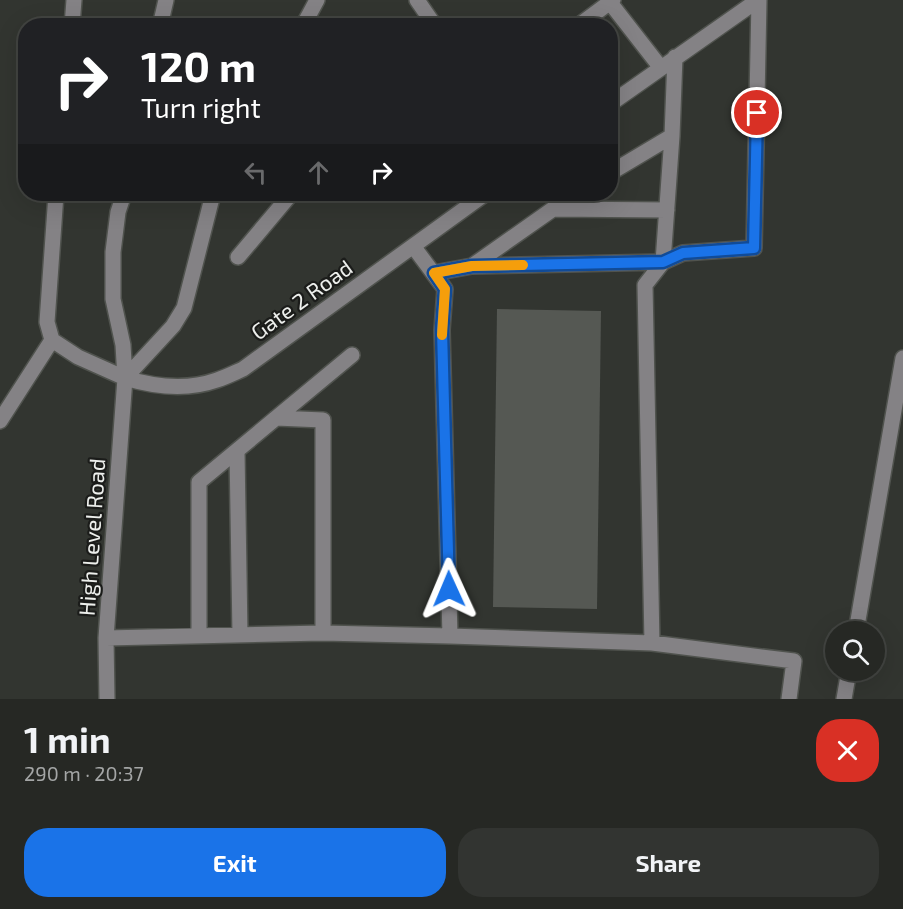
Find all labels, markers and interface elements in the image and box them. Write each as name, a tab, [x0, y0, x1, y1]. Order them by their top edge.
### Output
text: 120 m	[141, 40, 256, 90]
icon: right	[42, 42, 120, 120]
pin	[731, 87, 782, 138]
text: Turn right	[141, 91, 261, 123]
icon: arrive	[740, 96, 773, 129]
icon: left	[239, 156, 272, 189]
icon: ahead	[302, 156, 335, 189]
icon: right	[365, 156, 398, 189]
street label: Gate 2 Road	[245, 254, 357, 344]
street label: High Level Road	[73, 457, 109, 617]
position arrow	[417, 557, 481, 621]
map controls	[825, 621, 885, 681]
button: search	[825, 621, 885, 681]
text: 1 min	[24, 717, 111, 760]
button: close	[816, 719, 879, 782]
text: 290 m · 20:37	[24, 761, 144, 785]
button: Exit	[24, 828, 446, 897]
button: Share	[458, 828, 879, 897]

